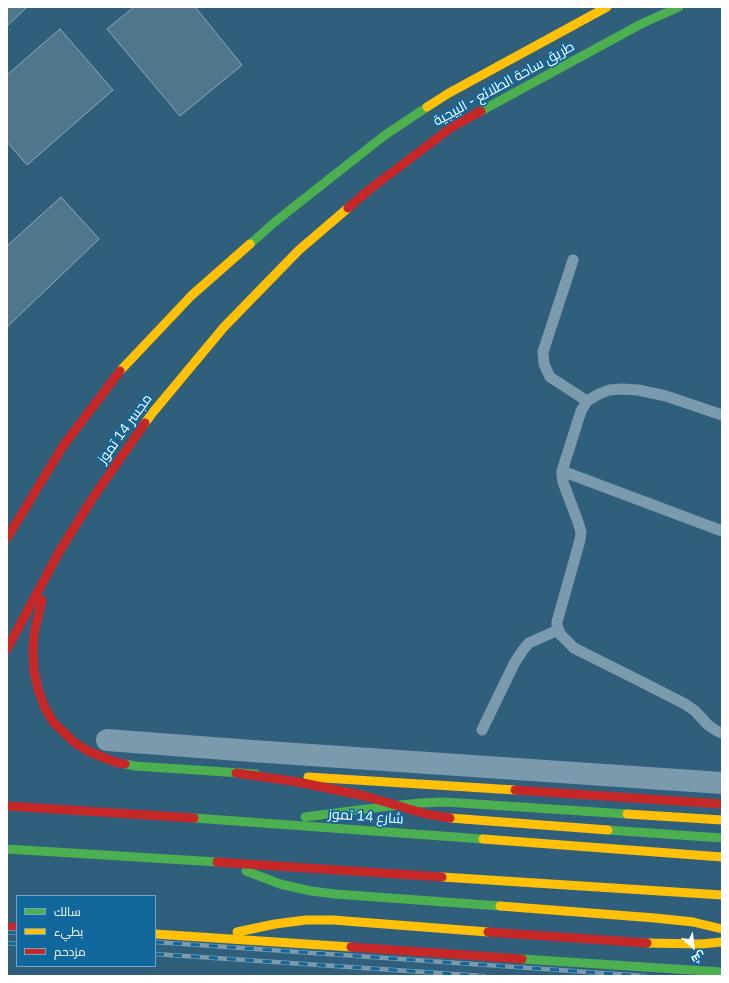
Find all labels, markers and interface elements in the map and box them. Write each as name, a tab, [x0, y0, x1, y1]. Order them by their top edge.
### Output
street label: طريق ساحة الطلائع - البيجية	[430, 38, 578, 130]
street label: مجسر 14 تموز	[94, 391, 156, 467]
street label: شارع 14 تموز	[328, 806, 404, 828]
legend	[16, 895, 156, 967]
text: سالك	[54, 904, 81, 919]
text: بطيء	[54, 924, 83, 939]
north arrow	[673, 927, 713, 967]
text: مزدحم	[54, 944, 86, 959]
text: ش	[689, 948, 708, 967]

